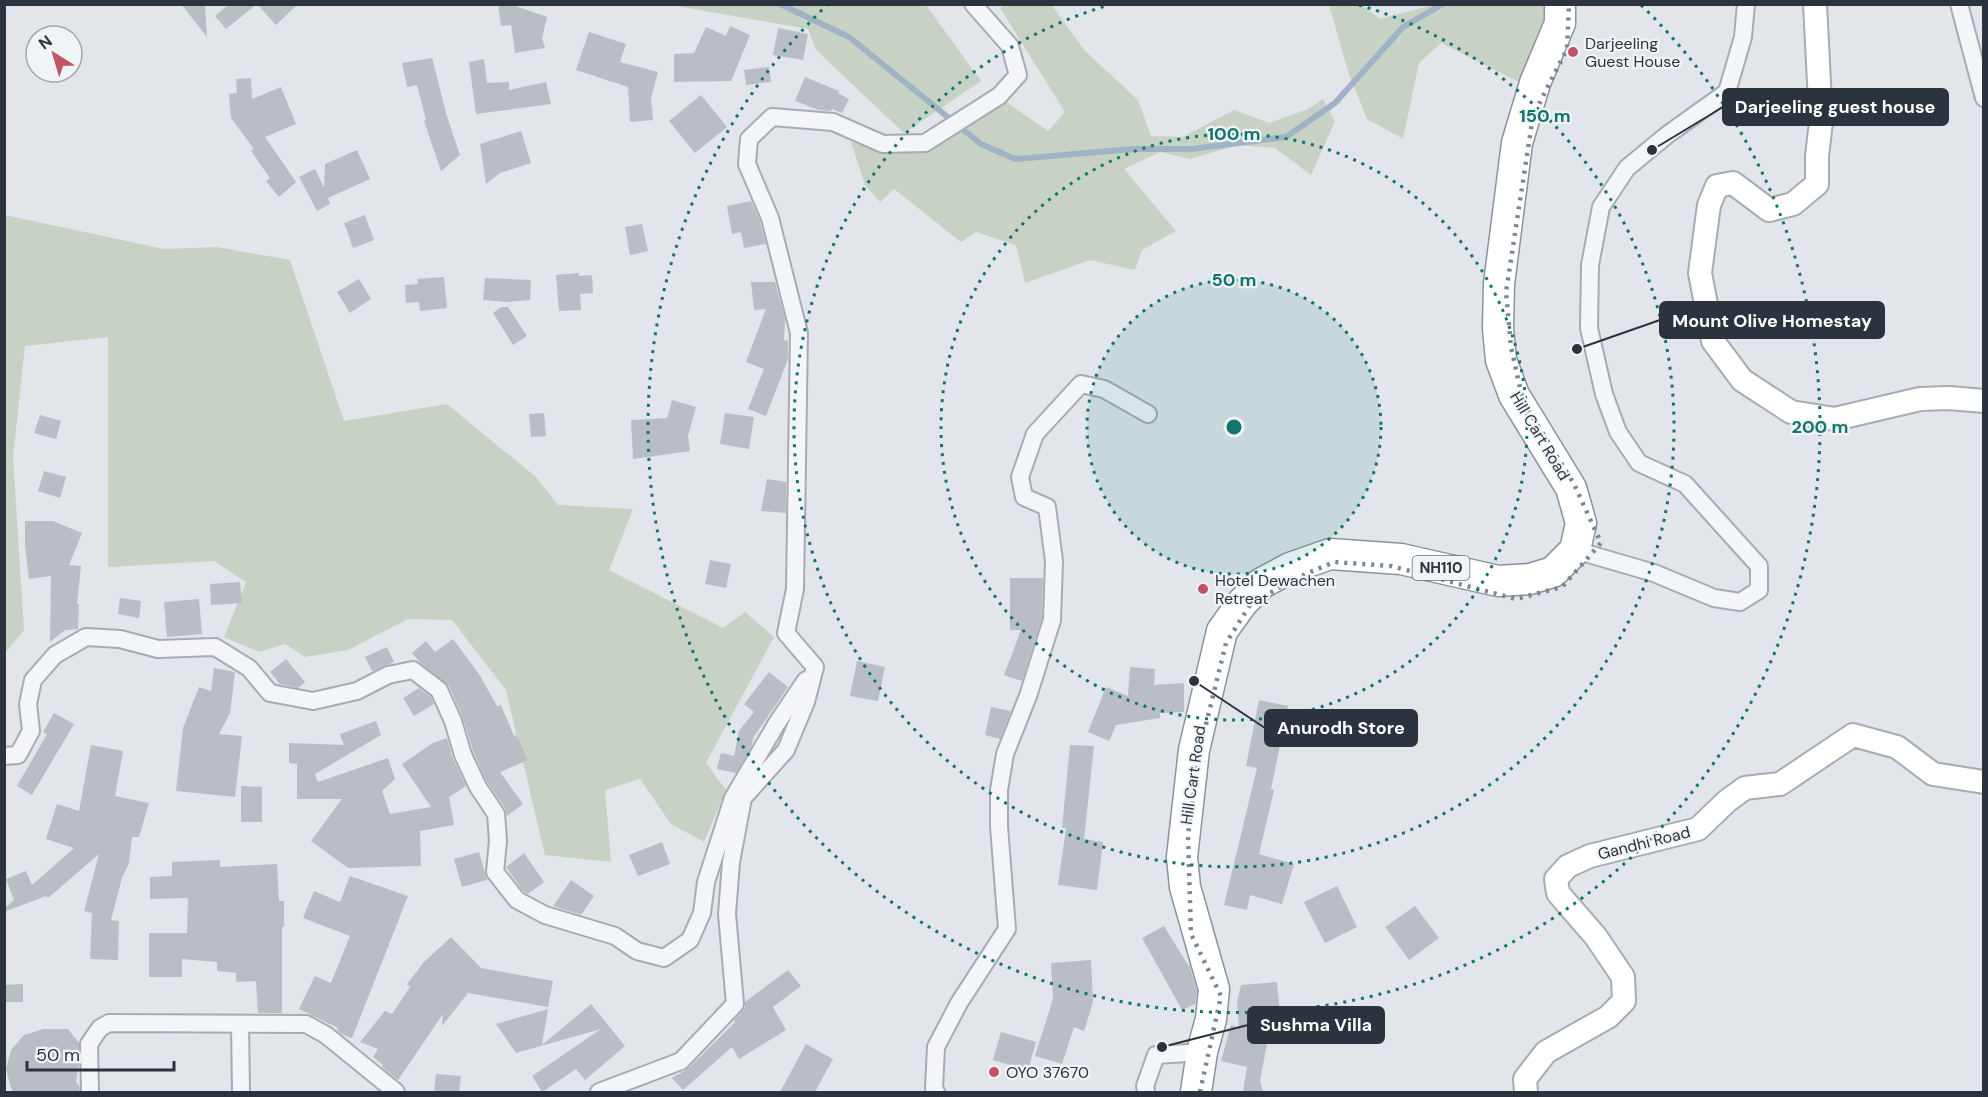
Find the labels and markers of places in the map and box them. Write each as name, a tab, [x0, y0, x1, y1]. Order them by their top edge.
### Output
place label: Darjeeling Guest House	[1585, 33, 1680, 72]
marker: Darjeeling Guest House	[1566, 45, 1580, 59]
callout: Darjeeling guest house	[1723, 89, 1948, 125]
callout: Mount Olive Homestay	[1660, 302, 1884, 338]
centre of rings	[1224, 417, 1244, 437]
place label: Hotel Dewachen Retreat	[1215, 570, 1335, 609]
marker: Hotel Dewachen Retreat	[1196, 582, 1210, 596]
callout: Anurodh Store	[1265, 710, 1417, 746]
callout: Sushma Villa	[1248, 1007, 1384, 1043]
place label: OYO 37670	[1006, 1062, 1089, 1083]
marker: OYO 37670	[987, 1065, 1001, 1079]

